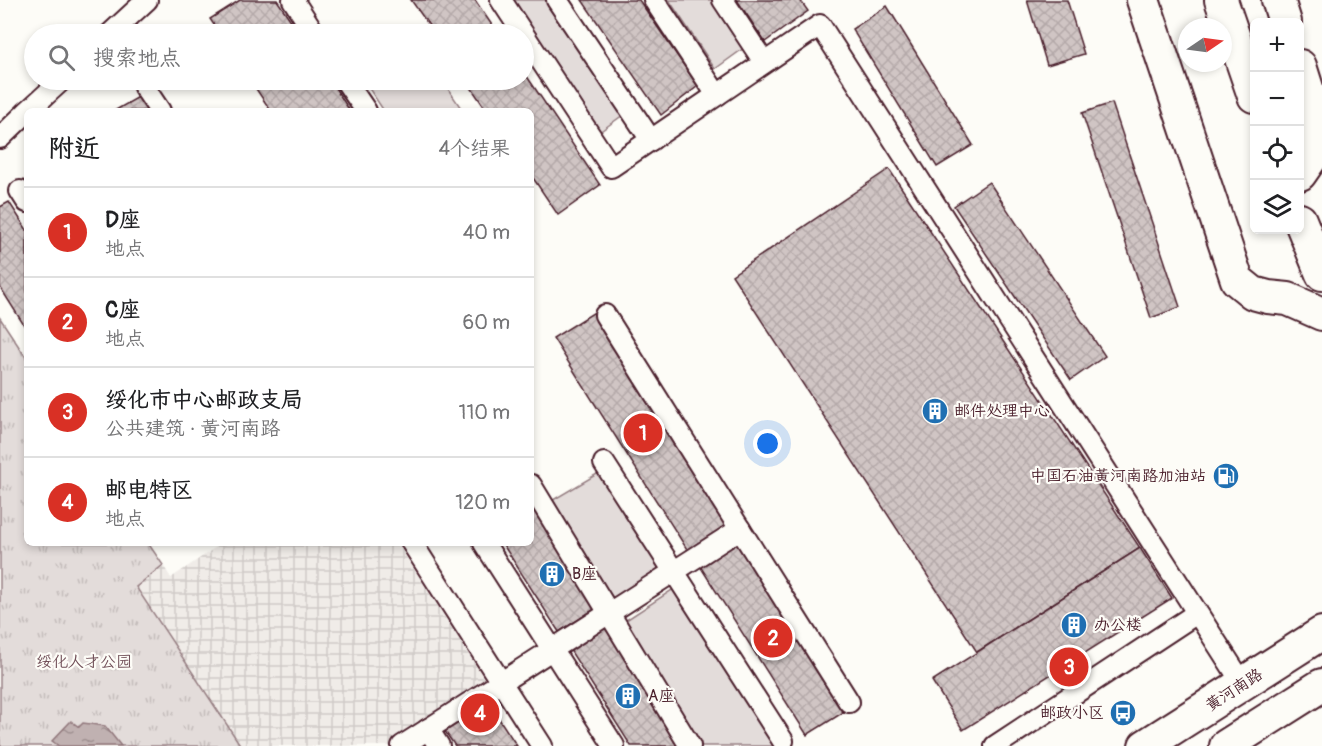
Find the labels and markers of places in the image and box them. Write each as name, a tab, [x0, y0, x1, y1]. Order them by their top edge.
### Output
building icon: 邮件处理中心	[920, 396, 950, 426]
place label: 邮件处理中心	[954, 401, 1050, 421]
pin: 1	[624, 410, 662, 456]
fuel station icon: 中国石油黄河南路加油站	[1211, 461, 1241, 491]
place label: 中国石油黄河南路加油站	[1030, 466, 1206, 486]
building icon: B座	[537, 559, 567, 589]
place label: B座	[572, 564, 597, 584]
building icon: 办公楼	[1059, 610, 1089, 640]
place label: 办公楼	[1094, 615, 1142, 635]
pin: 2	[754, 616, 792, 660]
pin: 3	[1050, 644, 1088, 690]
building icon: A座	[613, 681, 643, 711]
place label: A座	[648, 686, 674, 706]
pin: 4	[460, 690, 500, 736]
bus stop icon: 邮政小区	[1108, 698, 1138, 728]
place label: 邮政小区	[1040, 703, 1104, 723]

